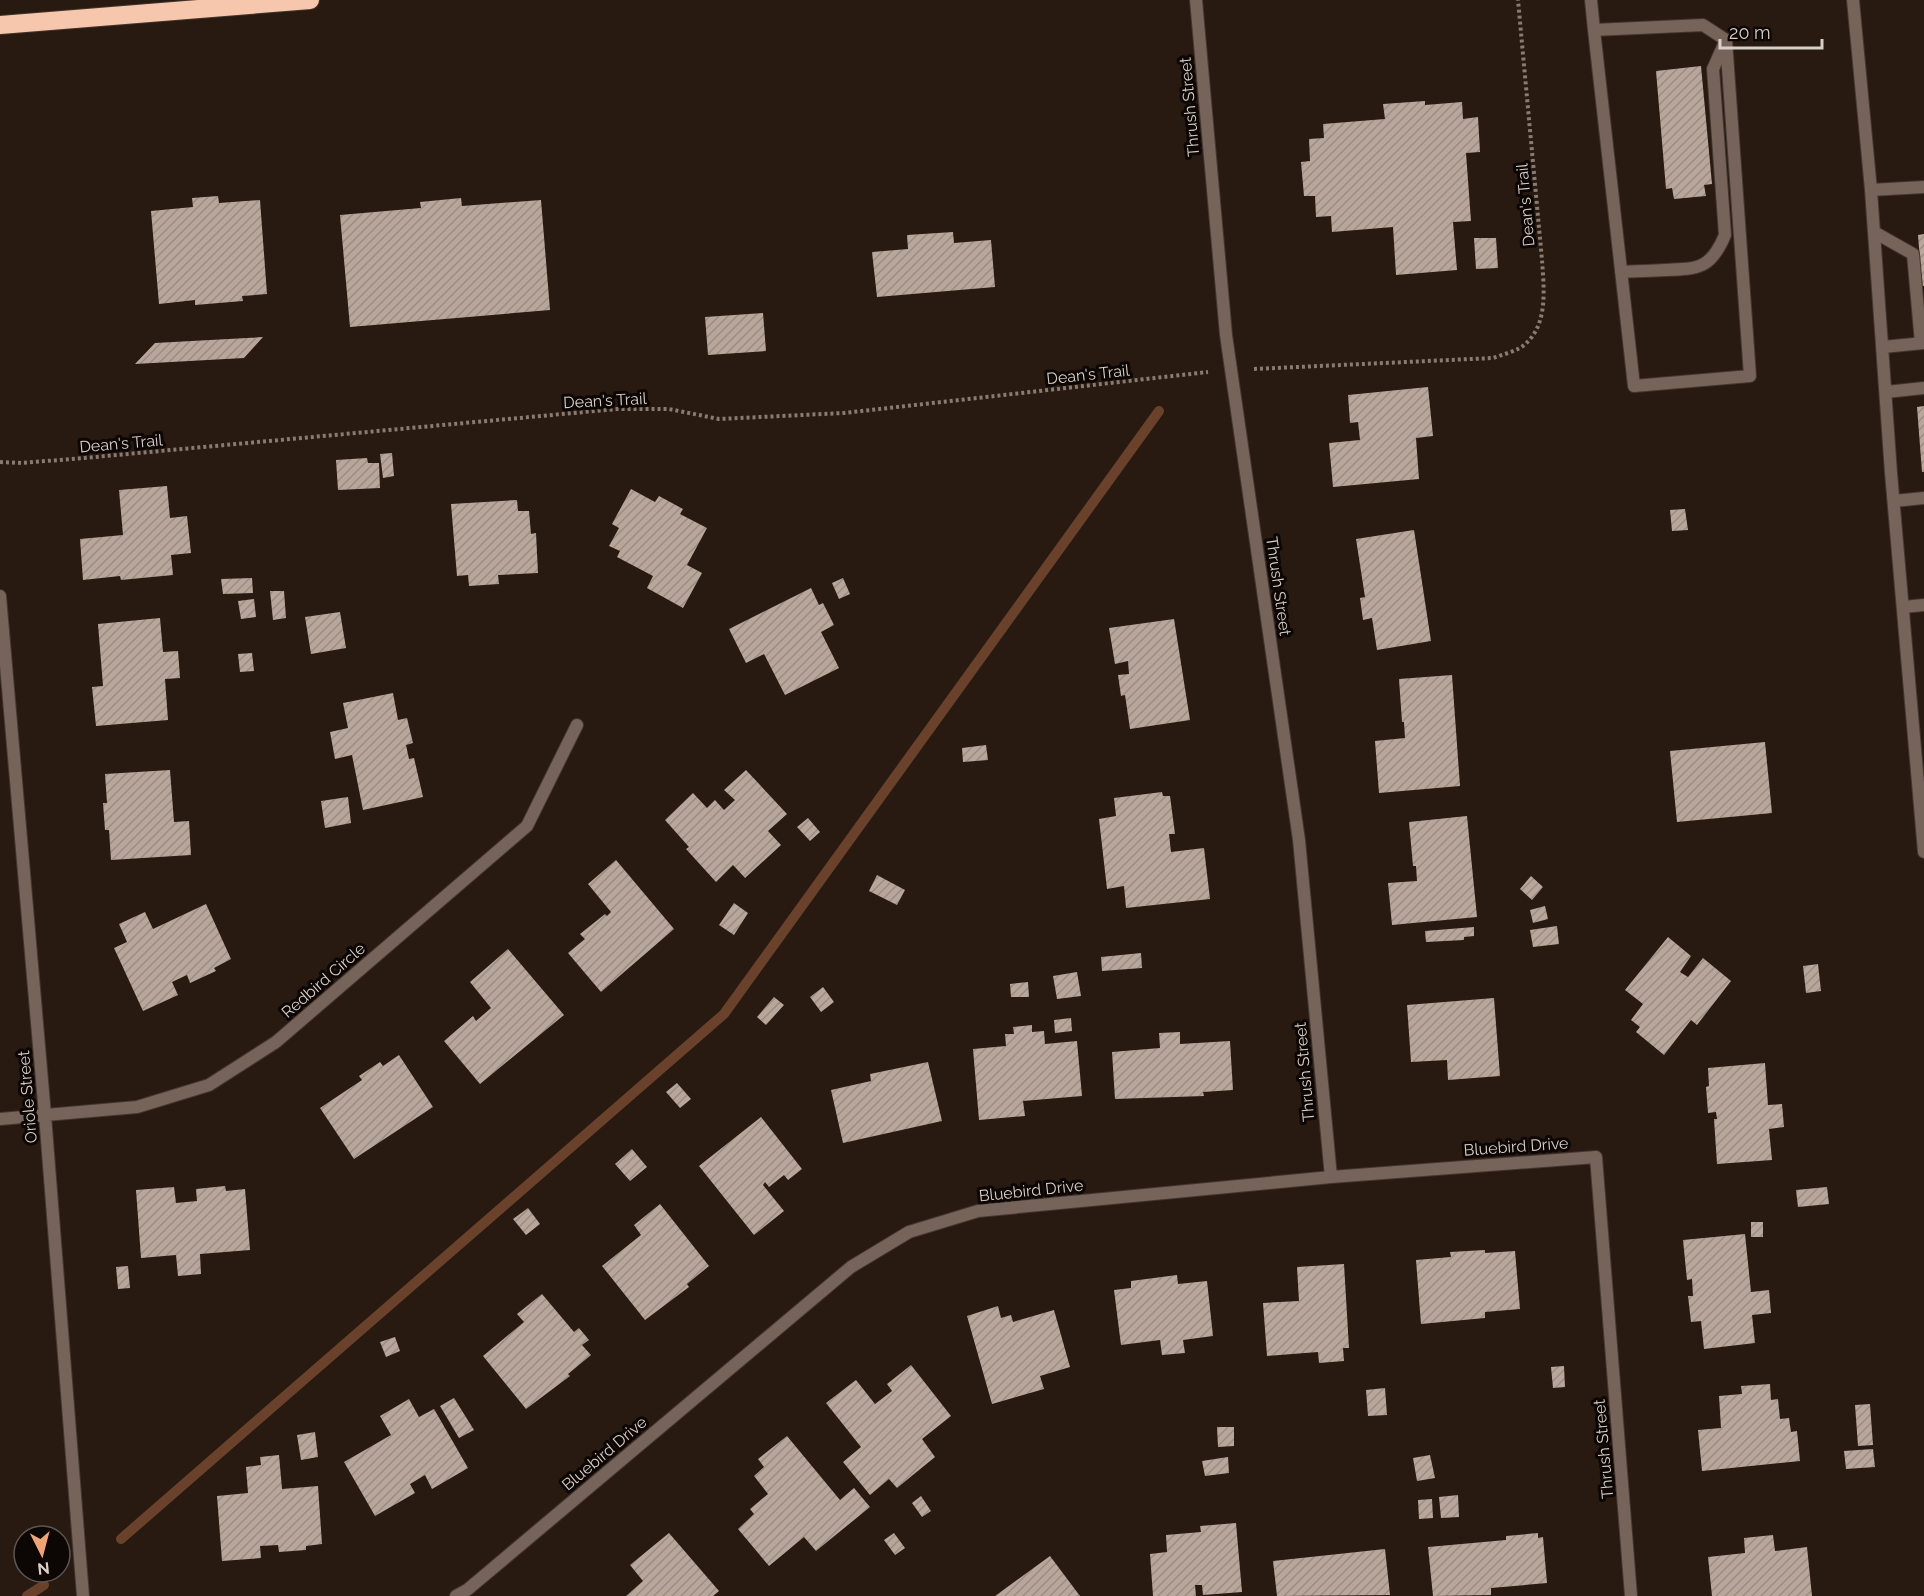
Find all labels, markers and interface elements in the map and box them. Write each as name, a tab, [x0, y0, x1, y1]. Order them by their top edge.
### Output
scale bar	[1720, 12, 1822, 50]
text: 20 m	[1729, 22, 1771, 43]
street label: Thrush Street	[1176, 56, 1203, 157]
street label: Dean's Trail	[1512, 162, 1539, 247]
street label: Dean's Trail	[1046, 361, 1131, 388]
street label: Dean's Trail	[563, 389, 648, 412]
street label: Dean's Trail	[79, 430, 164, 457]
street label: Thrush Street	[1262, 535, 1295, 637]
street label: Redbird Circle	[278, 939, 369, 1022]
street label: Thrush Street	[1291, 1021, 1318, 1122]
street label: Oriole Street	[14, 1049, 41, 1144]
street label: Bluebird Drive	[1463, 1133, 1569, 1160]
street label: Bluebird Drive	[978, 1176, 1084, 1205]
street label: Thrush Street	[1590, 1398, 1617, 1499]
street label: Bluebird Drive	[558, 1412, 651, 1494]
north arrow	[12, 1524, 72, 1584]
text: N	[36, 1558, 51, 1579]

